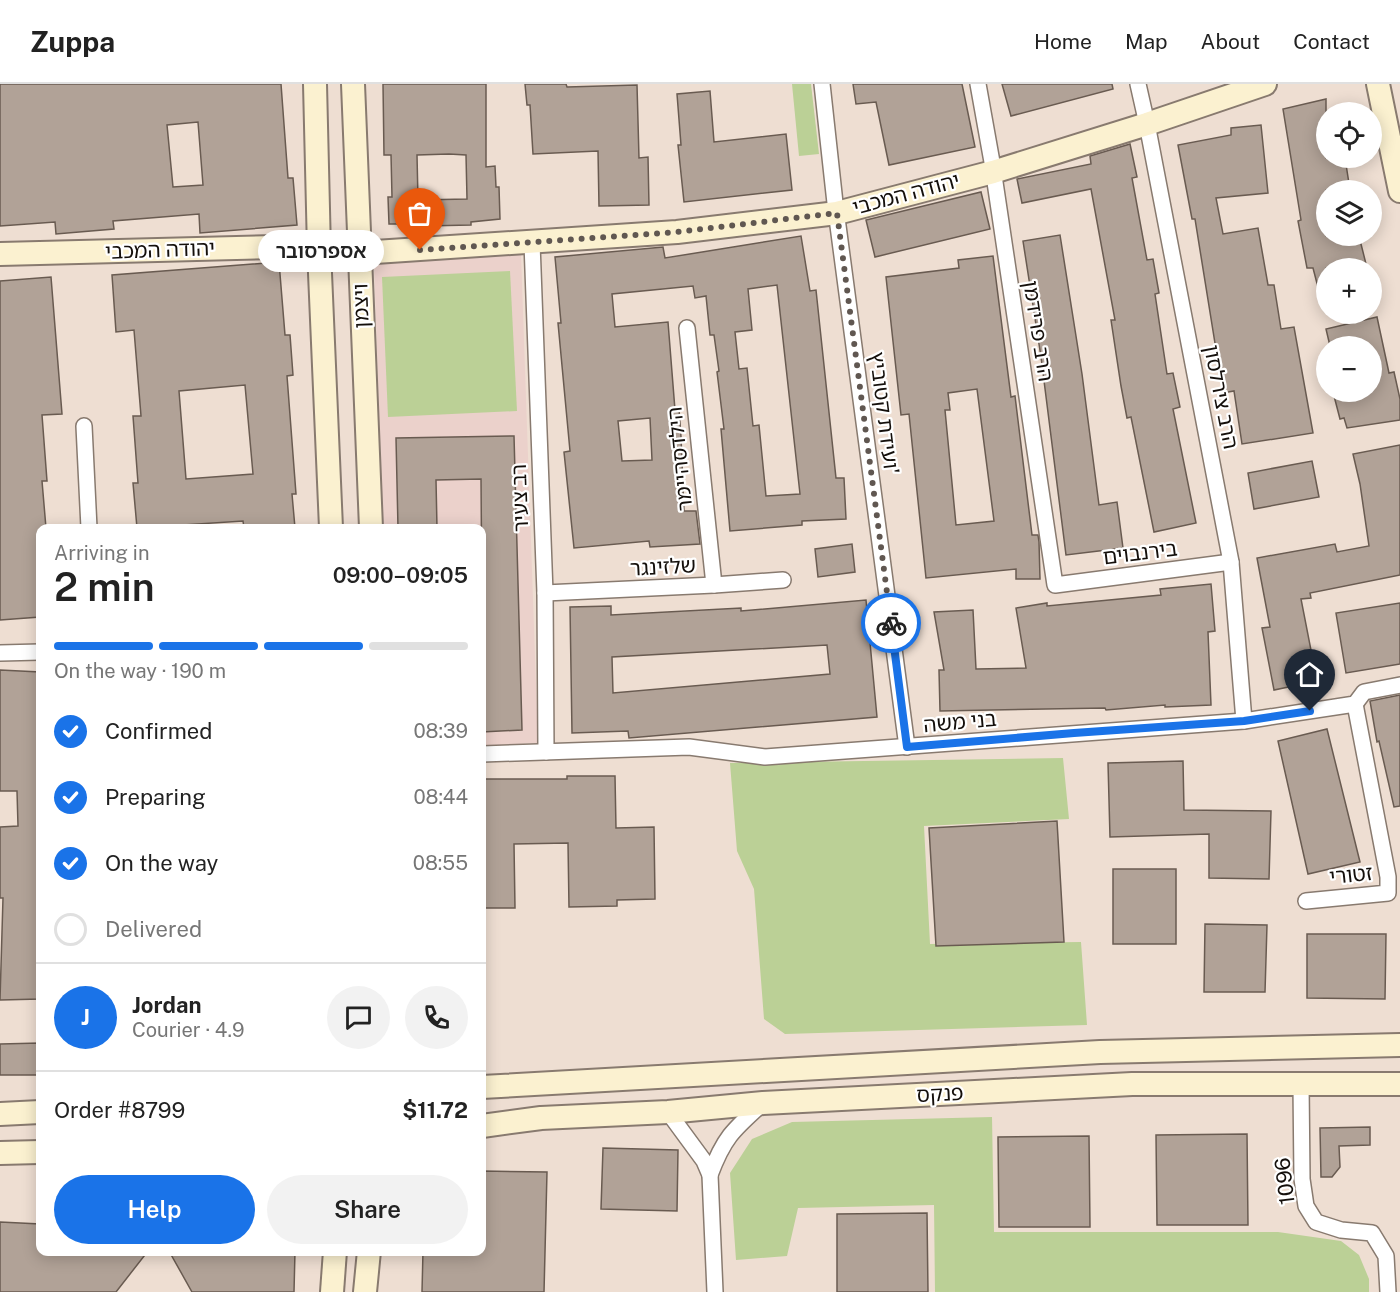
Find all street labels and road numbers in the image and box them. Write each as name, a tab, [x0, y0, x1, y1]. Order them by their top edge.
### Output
street label: יהודה המכבי	[849, 167, 962, 220]
street label: יהודה המכבי	[105, 235, 215, 264]
street label: הרב פרידמן	[1018, 279, 1059, 383]
street label: ויצמן	[347, 283, 374, 329]
street label: הרב צירלסון	[1199, 343, 1244, 451]
street label: ועידת קטוביץ'	[865, 350, 904, 476]
street label: הילדסהיימר	[662, 406, 697, 512]
street label: רב צעיר	[506, 464, 533, 533]
street label: בירנבוים	[1101, 536, 1179, 569]
street label: שלזינגר	[629, 552, 697, 581]
street label: בני משה	[922, 706, 998, 737]
street label: זטורי	[1328, 860, 1374, 889]
street label: פנקס	[916, 1080, 964, 1107]
street label: 1096	[1269, 1156, 1300, 1206]

